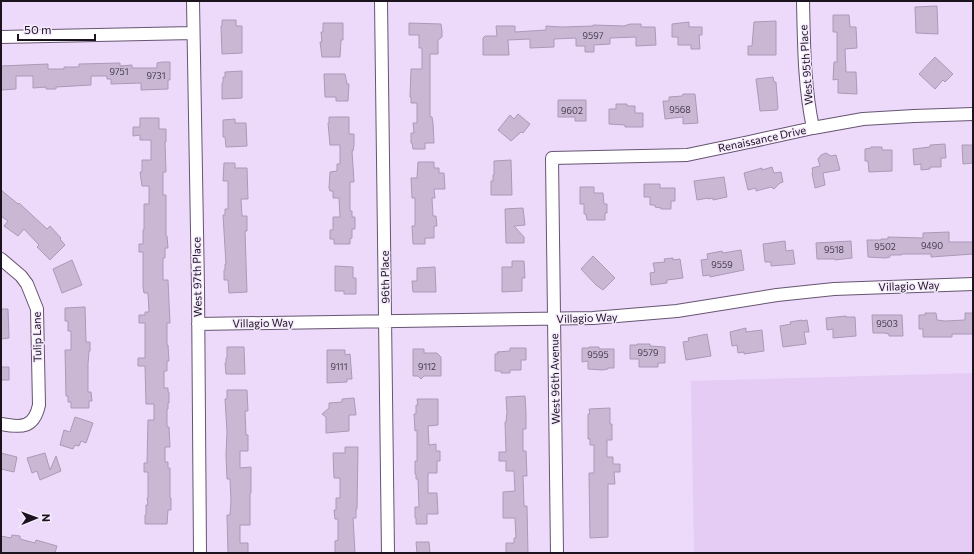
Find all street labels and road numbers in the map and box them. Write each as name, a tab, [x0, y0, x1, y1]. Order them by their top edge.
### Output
street label: West 95th Place	[796, 24, 815, 106]
street label: Renaissance Drive	[717, 123, 807, 154]
street label: West 97th Place	[189, 237, 204, 317]
street label: 96th Place	[378, 250, 391, 304]
street label: Villagio Way	[878, 278, 940, 293]
street label: Villagio Way	[556, 310, 618, 325]
street label: Tulip Lane	[30, 311, 43, 362]
street label: Villagio Way	[232, 315, 294, 330]
street label: West 96th Avenue	[547, 333, 562, 425]

